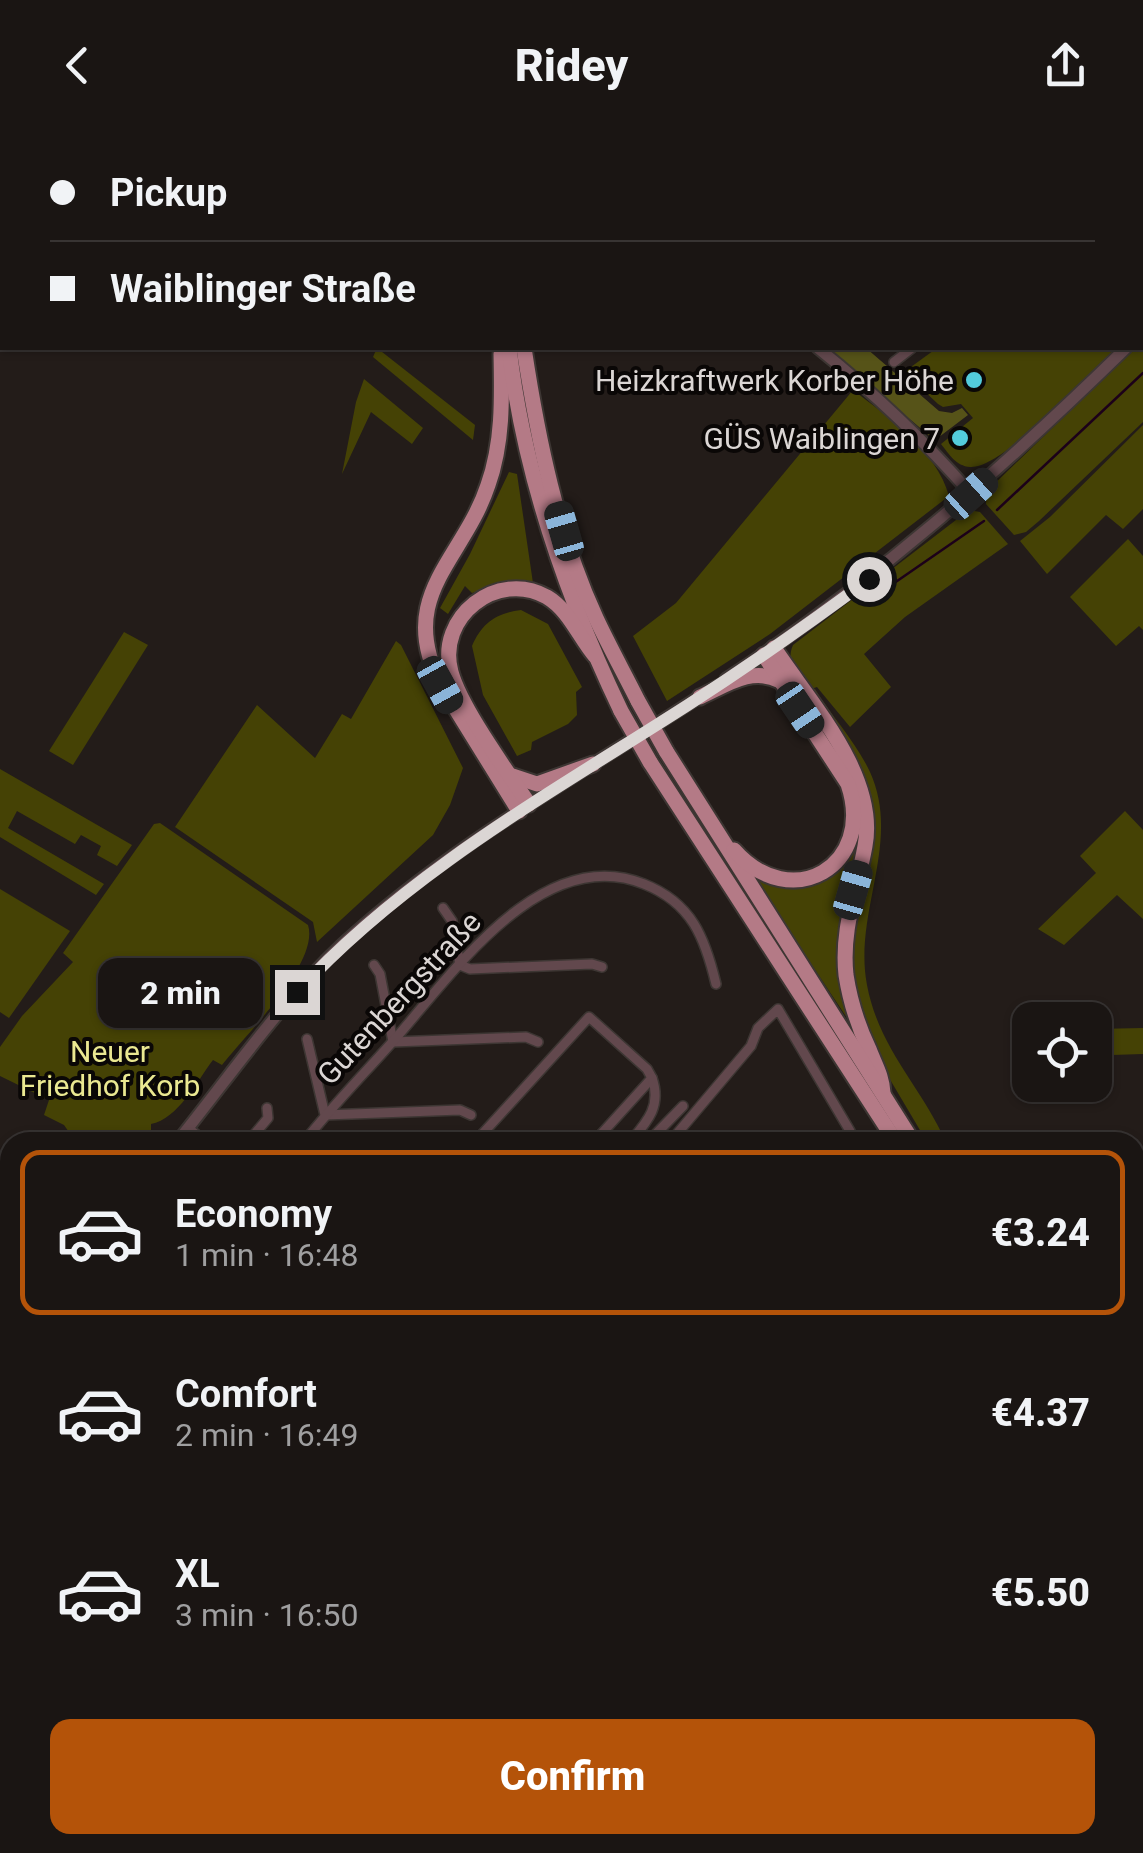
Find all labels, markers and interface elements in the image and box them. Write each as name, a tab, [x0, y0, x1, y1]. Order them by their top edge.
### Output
icon: back	[50, 38, 105, 93]
icon: share	[1038, 38, 1093, 93]
text: Ridey	[515, 39, 628, 92]
text: Pickup	[110, 171, 227, 215]
text: Waiblinger Straße	[110, 267, 416, 311]
place label: Heizkraftwerk Korber Höhe	[595, 363, 954, 398]
marker: Heizkraftwerk Korber Höhe	[963, 369, 985, 391]
place label: GÜS Waiblingen 7	[703, 421, 940, 456]
marker: GÜS Waiblingen 7	[949, 427, 971, 449]
car	[939, 463, 1003, 525]
car	[541, 498, 587, 564]
route start	[847, 557, 892, 602]
car	[412, 651, 468, 719]
car	[771, 677, 829, 743]
car	[830, 857, 876, 923]
street label: Gutenbergstraße	[310, 904, 488, 1092]
callout: 2 min	[97, 957, 262, 1027]
route end	[275, 970, 320, 1015]
text: 2 min	[140, 974, 221, 1012]
map controls	[1012, 1002, 1112, 1102]
button: locate	[1012, 1002, 1112, 1102]
park label: Neuer Friedhof Korb	[20, 1034, 200, 1103]
icon: car	[55, 1188, 145, 1278]
text: Economy	[175, 1192, 332, 1236]
text: €3.24	[991, 1211, 1090, 1255]
text: 1 min · 16:48	[175, 1236, 358, 1274]
icon: car	[55, 1368, 145, 1458]
text: Comfort	[175, 1372, 317, 1416]
text: €4.37	[991, 1391, 1090, 1435]
text: 2 min · 16:49	[175, 1416, 358, 1454]
icon: car	[55, 1548, 145, 1638]
text: XL	[175, 1552, 220, 1596]
text: €5.50	[991, 1571, 1090, 1615]
text: 3 min · 16:50	[175, 1596, 358, 1634]
button: Confirm	[50, 1719, 1095, 1834]

